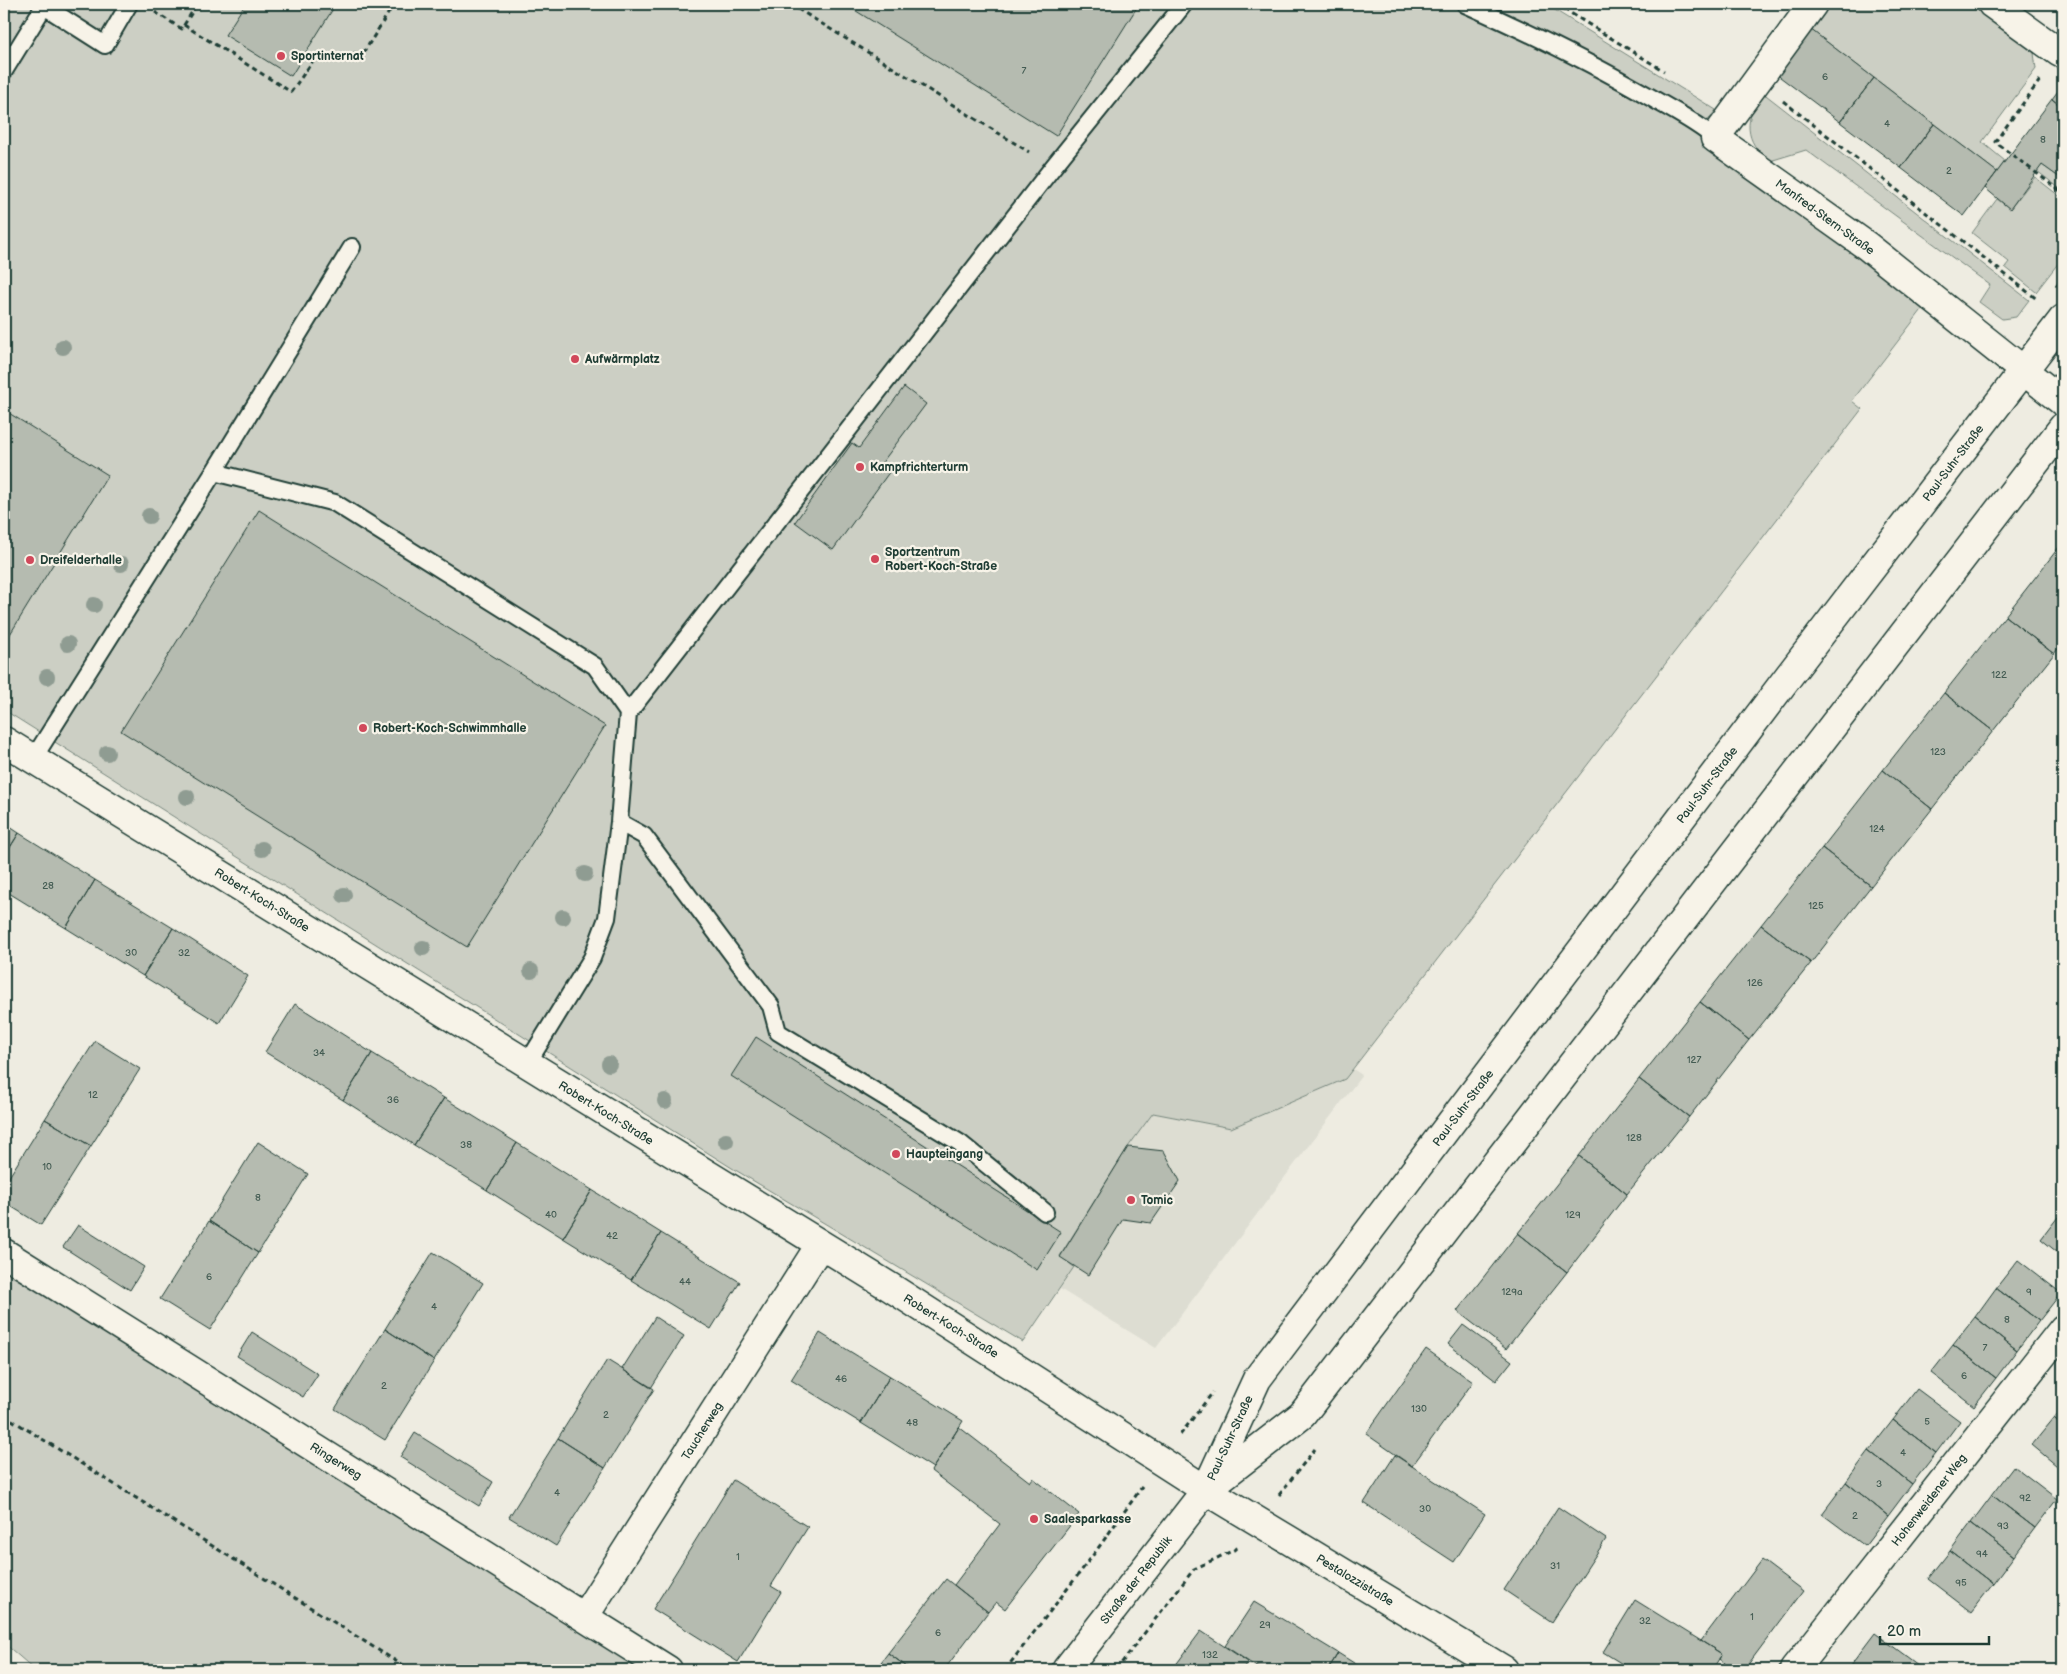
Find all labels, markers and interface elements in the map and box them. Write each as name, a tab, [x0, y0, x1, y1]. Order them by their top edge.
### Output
place label: Sportinternat	[291, 49, 364, 64]
marker: Sportinternat	[275, 50, 287, 62]
house number: 7	[1022, 65, 1027, 77]
house number: 6	[1822, 71, 1828, 83]
house number: 4	[1884, 118, 1890, 130]
house number: 8	[2040, 134, 2046, 146]
house number: 2	[1946, 165, 1952, 177]
street label: Manfred-Stern-Straße	[1772, 176, 1877, 258]
place label: Aufwärmplatz	[584, 352, 660, 367]
marker: Aufwärmplatz	[569, 353, 581, 365]
street label: Paul-Suhr-Straße	[1920, 422, 1987, 505]
place label: Kampfrichterturm	[870, 460, 968, 475]
marker: Kampfrichterturm	[854, 461, 866, 473]
place label: Sportzentrum Robert-Koch-Straße	[885, 545, 997, 574]
place label: Dreifelderhalle	[40, 553, 122, 568]
marker: Sportzentrum Robert-Koch-Straße	[869, 553, 881, 565]
marker: Dreifelderhalle	[24, 554, 36, 566]
house number: 122	[1991, 669, 2007, 681]
place label: Robert-Koch-Schwimmhalle	[373, 721, 527, 736]
marker: Robert-Koch-Schwimmhalle	[357, 722, 369, 734]
street label: Paul-Suhr-Straße	[1674, 744, 1741, 827]
house number: 123	[1930, 746, 1946, 758]
house number: 124	[1869, 823, 1885, 835]
street label: Robert-Koch-Straße	[211, 865, 312, 936]
house number: 28	[42, 880, 54, 892]
house number: 125	[1808, 900, 1824, 912]
house number: 30	[125, 947, 137, 959]
house number: 32	[178, 947, 190, 959]
house number: 126	[1747, 977, 1763, 989]
house number: 34	[313, 1047, 325, 1059]
house number: 127	[1687, 1054, 1701, 1066]
street label: Paul-Suhr-Straße	[1430, 1067, 1497, 1150]
street label: Robert-Koch-Straße	[555, 1078, 656, 1149]
house number: 12	[88, 1089, 98, 1101]
house number: 36	[387, 1094, 399, 1106]
house number: 128	[1626, 1132, 1642, 1144]
house number: 38	[460, 1139, 472, 1151]
place label: Haupteingang	[906, 1147, 983, 1162]
marker: Haupteingang	[890, 1148, 902, 1160]
house number: 10	[42, 1161, 52, 1173]
house number: 8	[255, 1192, 261, 1204]
place label: Tomic	[1141, 1193, 1174, 1208]
marker: Tomic	[1125, 1194, 1137, 1206]
house number: 40	[545, 1209, 557, 1221]
house number: 129	[1565, 1209, 1581, 1221]
house number: 42	[606, 1230, 618, 1242]
house number: 6	[206, 1271, 212, 1283]
house number: 44	[679, 1276, 691, 1288]
house number: 129a	[1501, 1286, 1523, 1298]
house number: 9	[2026, 1286, 2032, 1298]
street label: Robert-Koch-Straße	[900, 1291, 1001, 1362]
house number: 4	[431, 1301, 437, 1313]
house number: 8	[2004, 1314, 2010, 1326]
house number: 7	[1983, 1342, 1988, 1354]
house number: 6	[1961, 1370, 1967, 1382]
house number: 46	[835, 1373, 847, 1385]
house number: 2	[381, 1380, 387, 1392]
street label: Paul-Suhr-Straße	[1204, 1393, 1257, 1483]
street label: Taucherweg	[679, 1399, 726, 1463]
house number: 130	[1411, 1403, 1427, 1415]
house number: 2	[603, 1409, 609, 1421]
house number: 5	[1924, 1416, 1930, 1428]
house number: 48	[906, 1417, 918, 1429]
street label: Ringerweg	[307, 1440, 365, 1483]
house number: 4	[1900, 1447, 1906, 1459]
street label: Hohenweidener Weg	[1889, 1451, 1970, 1550]
house number: 3	[1876, 1478, 1882, 1490]
house number: 4	[554, 1487, 560, 1499]
house number: 92	[2019, 1492, 2031, 1504]
house number: 30	[1419, 1503, 1431, 1515]
house number: 2	[1852, 1510, 1858, 1522]
place label: Saalesparkasse	[1044, 1512, 1131, 1527]
marker: Saalesparkasse	[1028, 1513, 1040, 1525]
house number: 93	[1997, 1520, 2009, 1532]
street label: Straße der Republik	[1097, 1533, 1176, 1627]
house number: 94	[1976, 1548, 1988, 1560]
house number: 1	[736, 1551, 740, 1563]
street label: Pestalozzistraße	[1313, 1551, 1396, 1610]
house number: 31	[1550, 1560, 1560, 1572]
house number: 95	[1955, 1577, 1967, 1589]
house number: 1	[1750, 1611, 1754, 1623]
scale bar	[1880, 1614, 1988, 1646]
house number: 32	[1639, 1615, 1651, 1627]
house number: 29	[1259, 1619, 1271, 1631]
text: 20 m	[1887, 1622, 1921, 1641]
house number: 6	[935, 1627, 941, 1639]
house number: 132	[1202, 1649, 1218, 1661]

